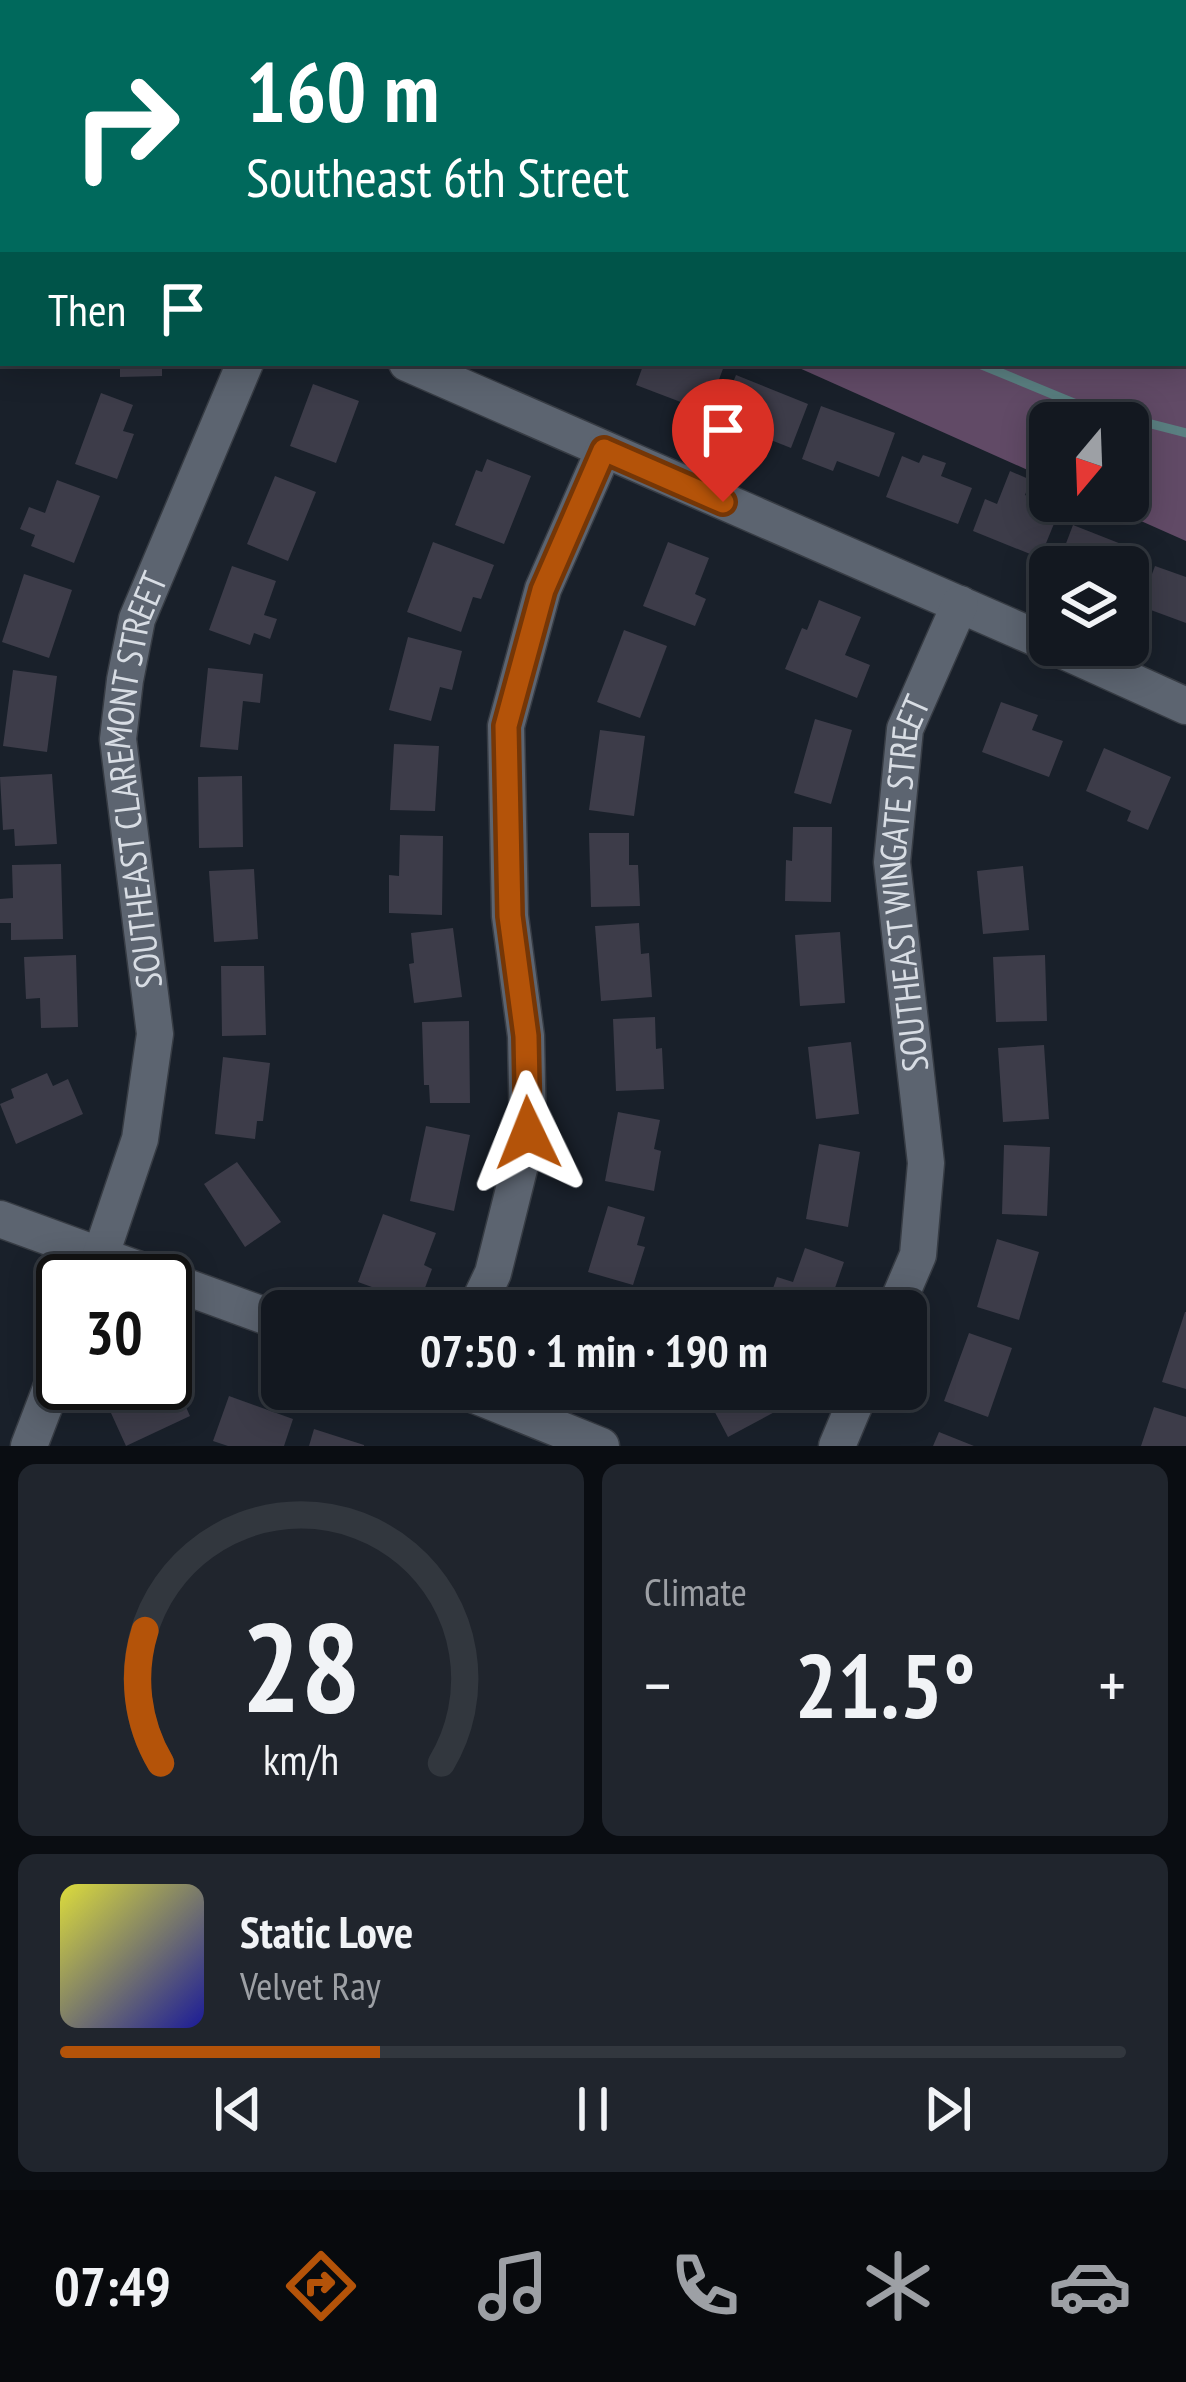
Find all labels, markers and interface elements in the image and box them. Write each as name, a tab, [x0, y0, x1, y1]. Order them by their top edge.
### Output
text: 160 m	[246, 36, 439, 145]
icon: right	[48, 48, 204, 204]
text: Southeast 6th Street	[246, 142, 629, 212]
icon: arrive	[150, 276, 216, 342]
text: Then	[48, 280, 126, 338]
pin	[672, 379, 774, 502]
icon: arrive	[690, 397, 756, 463]
north arrow	[1029, 402, 1149, 522]
map controls	[1029, 402, 1149, 666]
button: layers	[1029, 546, 1149, 666]
street label: SOUTHEAST CLAREMONT STREET	[93, 565, 177, 991]
street label: SOUTHEAST WINGATE STREET	[868, 688, 940, 1074]
position arrow	[465, 1070, 591, 1196]
speed limit sign: 30	[36, 1254, 192, 1410]
text: 07:50 · 1 min · 190 m	[420, 1321, 768, 1379]
text: Climate	[644, 1566, 747, 1617]
text: 28	[241, 1585, 361, 1746]
text: 21.5°	[795, 1626, 975, 1743]
text: −	[644, 1642, 671, 1727]
text: +	[1099, 1642, 1126, 1727]
text: km/h	[263, 1731, 339, 1787]
text: Static Love	[240, 1902, 413, 1960]
text: Velvet Ray	[240, 1960, 381, 2011]
icon: previous	[205, 2076, 271, 2142]
icon: pause	[560, 2076, 626, 2142]
icon: next	[915, 2076, 981, 2142]
icon: directions	[279, 2244, 363, 2328]
icon: music	[471, 2244, 555, 2328]
icon: phone	[663, 2244, 747, 2328]
icon: climate	[856, 2244, 940, 2328]
icon: car	[1048, 2244, 1132, 2328]
text: 07:49	[54, 2251, 171, 2321]

